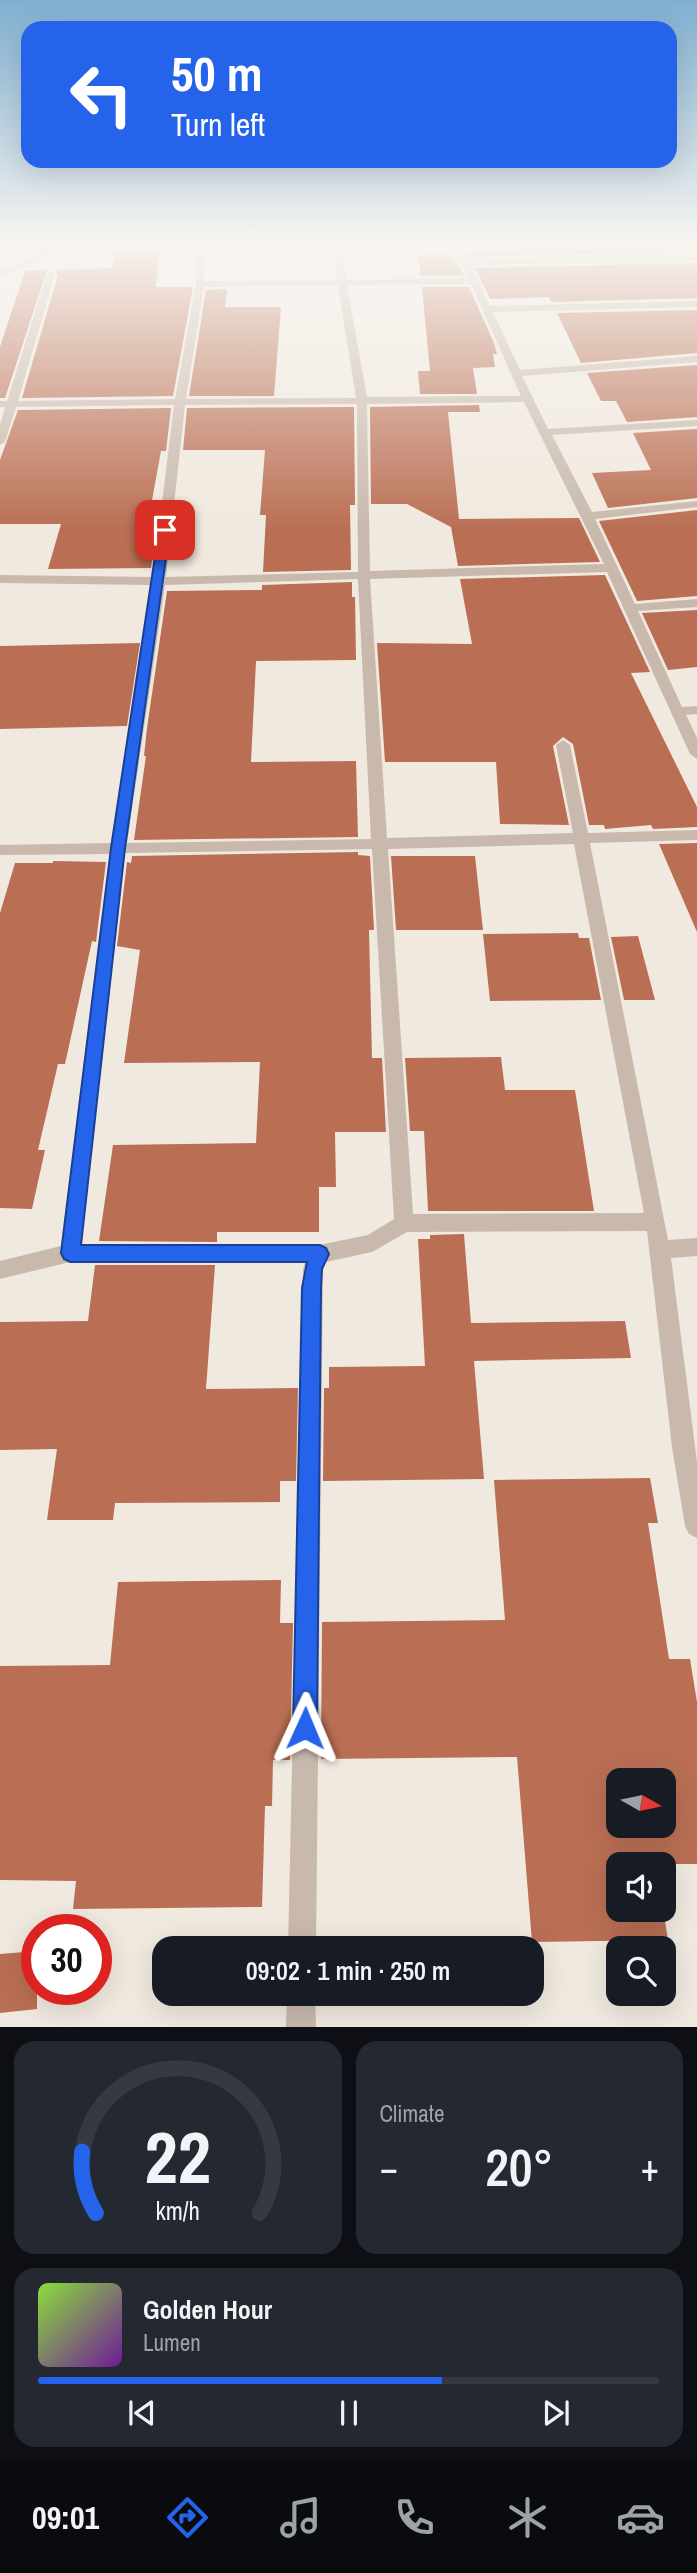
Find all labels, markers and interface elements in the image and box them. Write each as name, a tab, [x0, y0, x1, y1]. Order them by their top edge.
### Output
text: 50 m	[171, 40, 263, 106]
icon: left	[56, 49, 147, 140]
text: Turn left	[171, 103, 265, 146]
pin	[135, 500, 195, 560]
icon: arrive	[146, 511, 184, 549]
position arrow	[268, 1691, 342, 1765]
north arrow	[606, 1768, 676, 1838]
map controls	[606, 1768, 676, 2006]
button: sound	[606, 1852, 676, 1922]
speed limit sign: 30	[21, 1914, 112, 2005]
button: search	[606, 1936, 676, 2006]
text: 09:02 · 1 min · 250 m	[246, 1953, 450, 1988]
text: Climate	[380, 2098, 444, 2129]
text: 22	[145, 2109, 211, 2207]
text: 20°	[485, 2132, 553, 2202]
text: −	[380, 2142, 398, 2193]
text: +	[641, 2142, 659, 2193]
text: km/h	[156, 2194, 200, 2228]
text: Golden Hour	[143, 2292, 272, 2327]
text: Lumen	[143, 2327, 201, 2358]
icon: previous	[123, 2394, 161, 2432]
icon: pause	[330, 2394, 368, 2432]
icon: next	[537, 2394, 575, 2432]
icon: directions	[163, 2493, 212, 2542]
icon: music	[276, 2493, 325, 2542]
icon: phone	[390, 2493, 439, 2542]
icon: climate	[503, 2493, 552, 2542]
icon: car	[616, 2493, 665, 2542]
text: 09:01	[32, 2496, 99, 2539]

